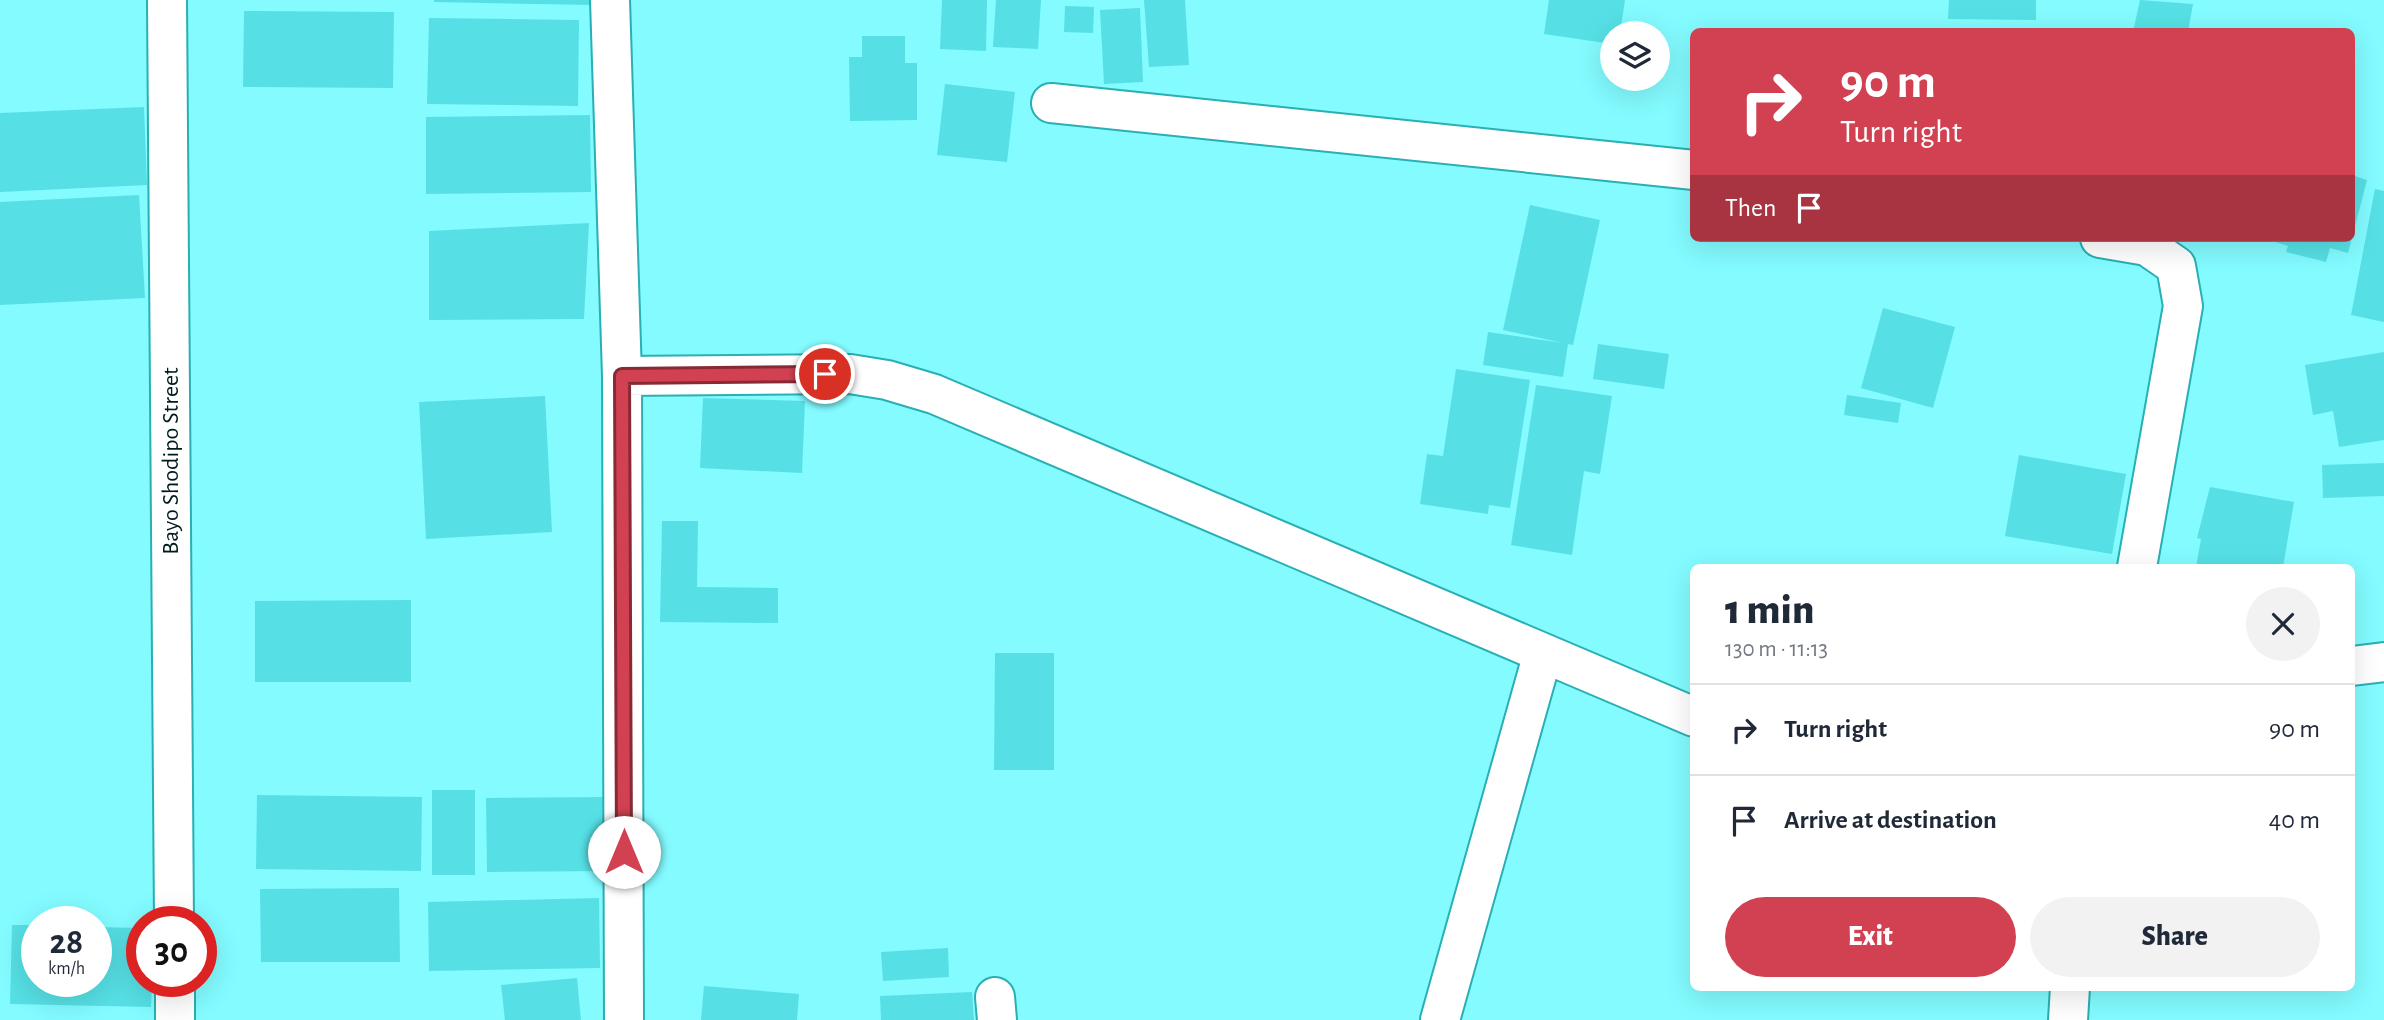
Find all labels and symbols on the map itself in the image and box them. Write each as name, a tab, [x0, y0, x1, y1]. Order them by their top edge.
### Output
pin	[795, 344, 855, 404]
street label: Bayo Shodipo Street	[159, 367, 183, 555]
position arrow	[587, 815, 661, 889]
speed limit sign: 30	[126, 906, 217, 997]

